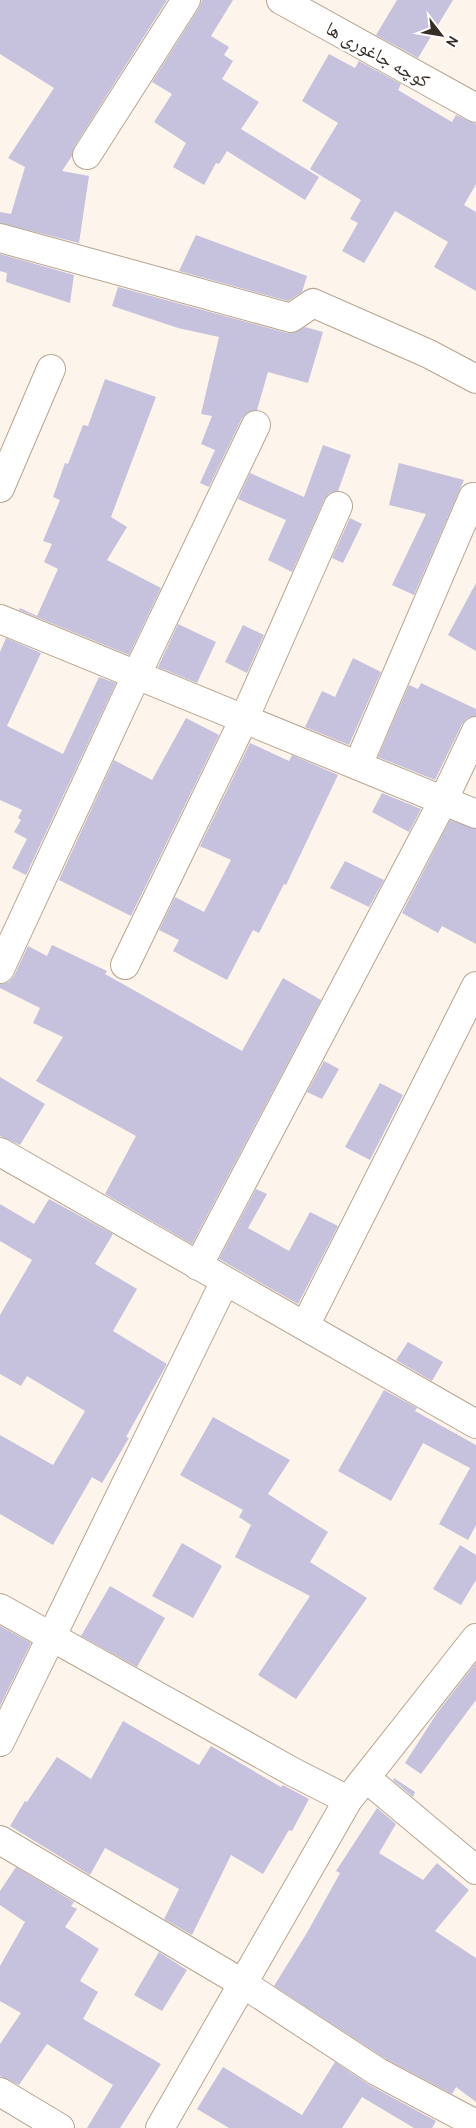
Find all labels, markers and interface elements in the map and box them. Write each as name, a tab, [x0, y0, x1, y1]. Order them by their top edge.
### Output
north arrow	[416, 10, 466, 60]
street label: کوچه جاغوری ها	[322, 17, 434, 92]
text: N	[442, 33, 462, 51]

